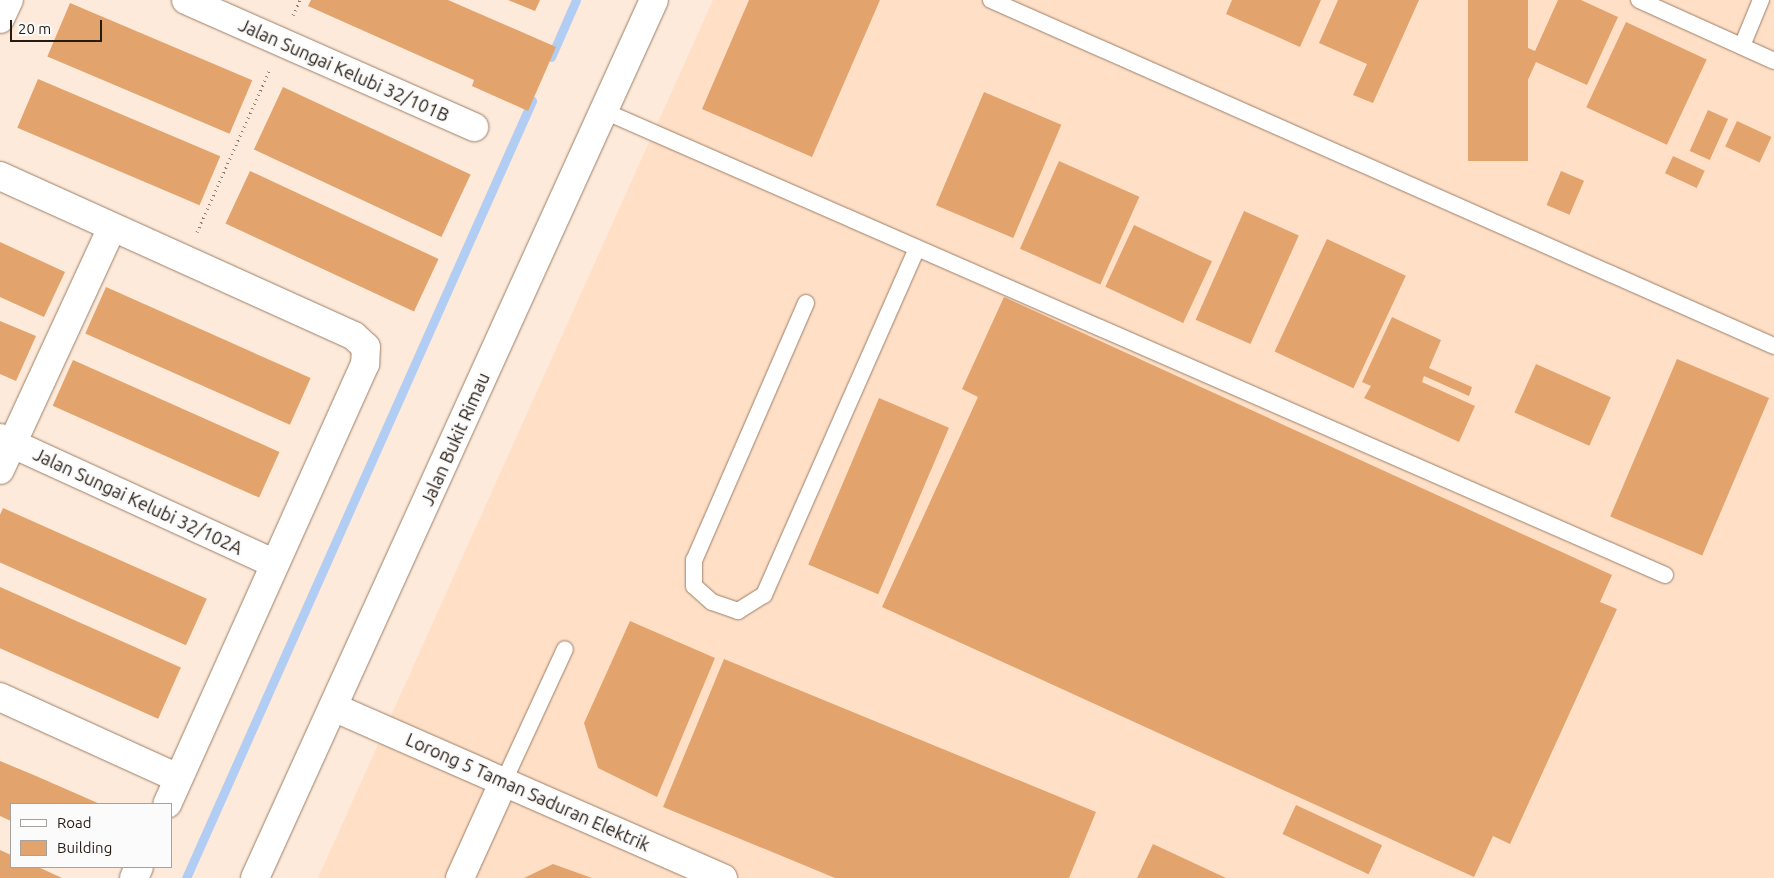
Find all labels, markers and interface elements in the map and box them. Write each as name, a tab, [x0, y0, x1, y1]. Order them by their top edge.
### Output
scale bar	[12, 10, 105, 42]
street label: Jalan Sungai Kelubi 32/101B	[235, 14, 453, 126]
text: 20 m	[18, 20, 51, 37]
street label: Jalan Bukit Rimau	[416, 369, 494, 509]
street label: Jalan Sungai Kelubi 32/102A	[30, 443, 246, 559]
street label: Lorong 5 Taman Saduran Elektrik	[403, 728, 653, 856]
legend	[10, 803, 172, 868]
text: Road	[57, 814, 92, 831]
text: Building	[57, 839, 112, 856]

